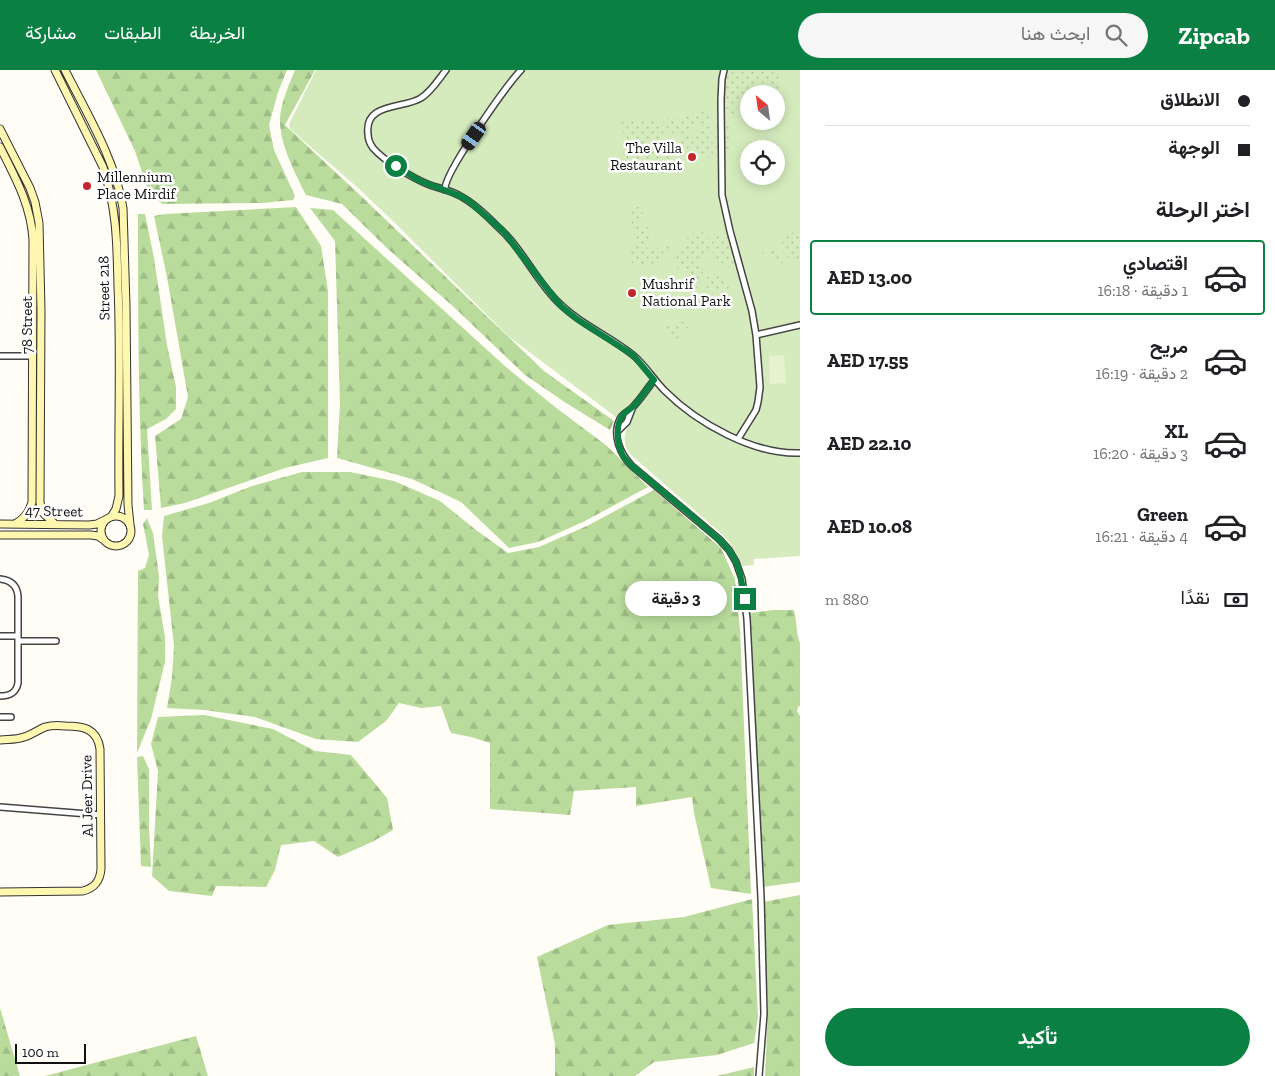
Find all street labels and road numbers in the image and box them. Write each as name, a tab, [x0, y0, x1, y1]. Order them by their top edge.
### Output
street label: Street 218	[94, 256, 114, 320]
street label: 78 Street	[18, 296, 36, 354]
street label: 47 Street	[25, 501, 84, 521]
street label: Al Jeer Drive	[77, 755, 97, 837]

